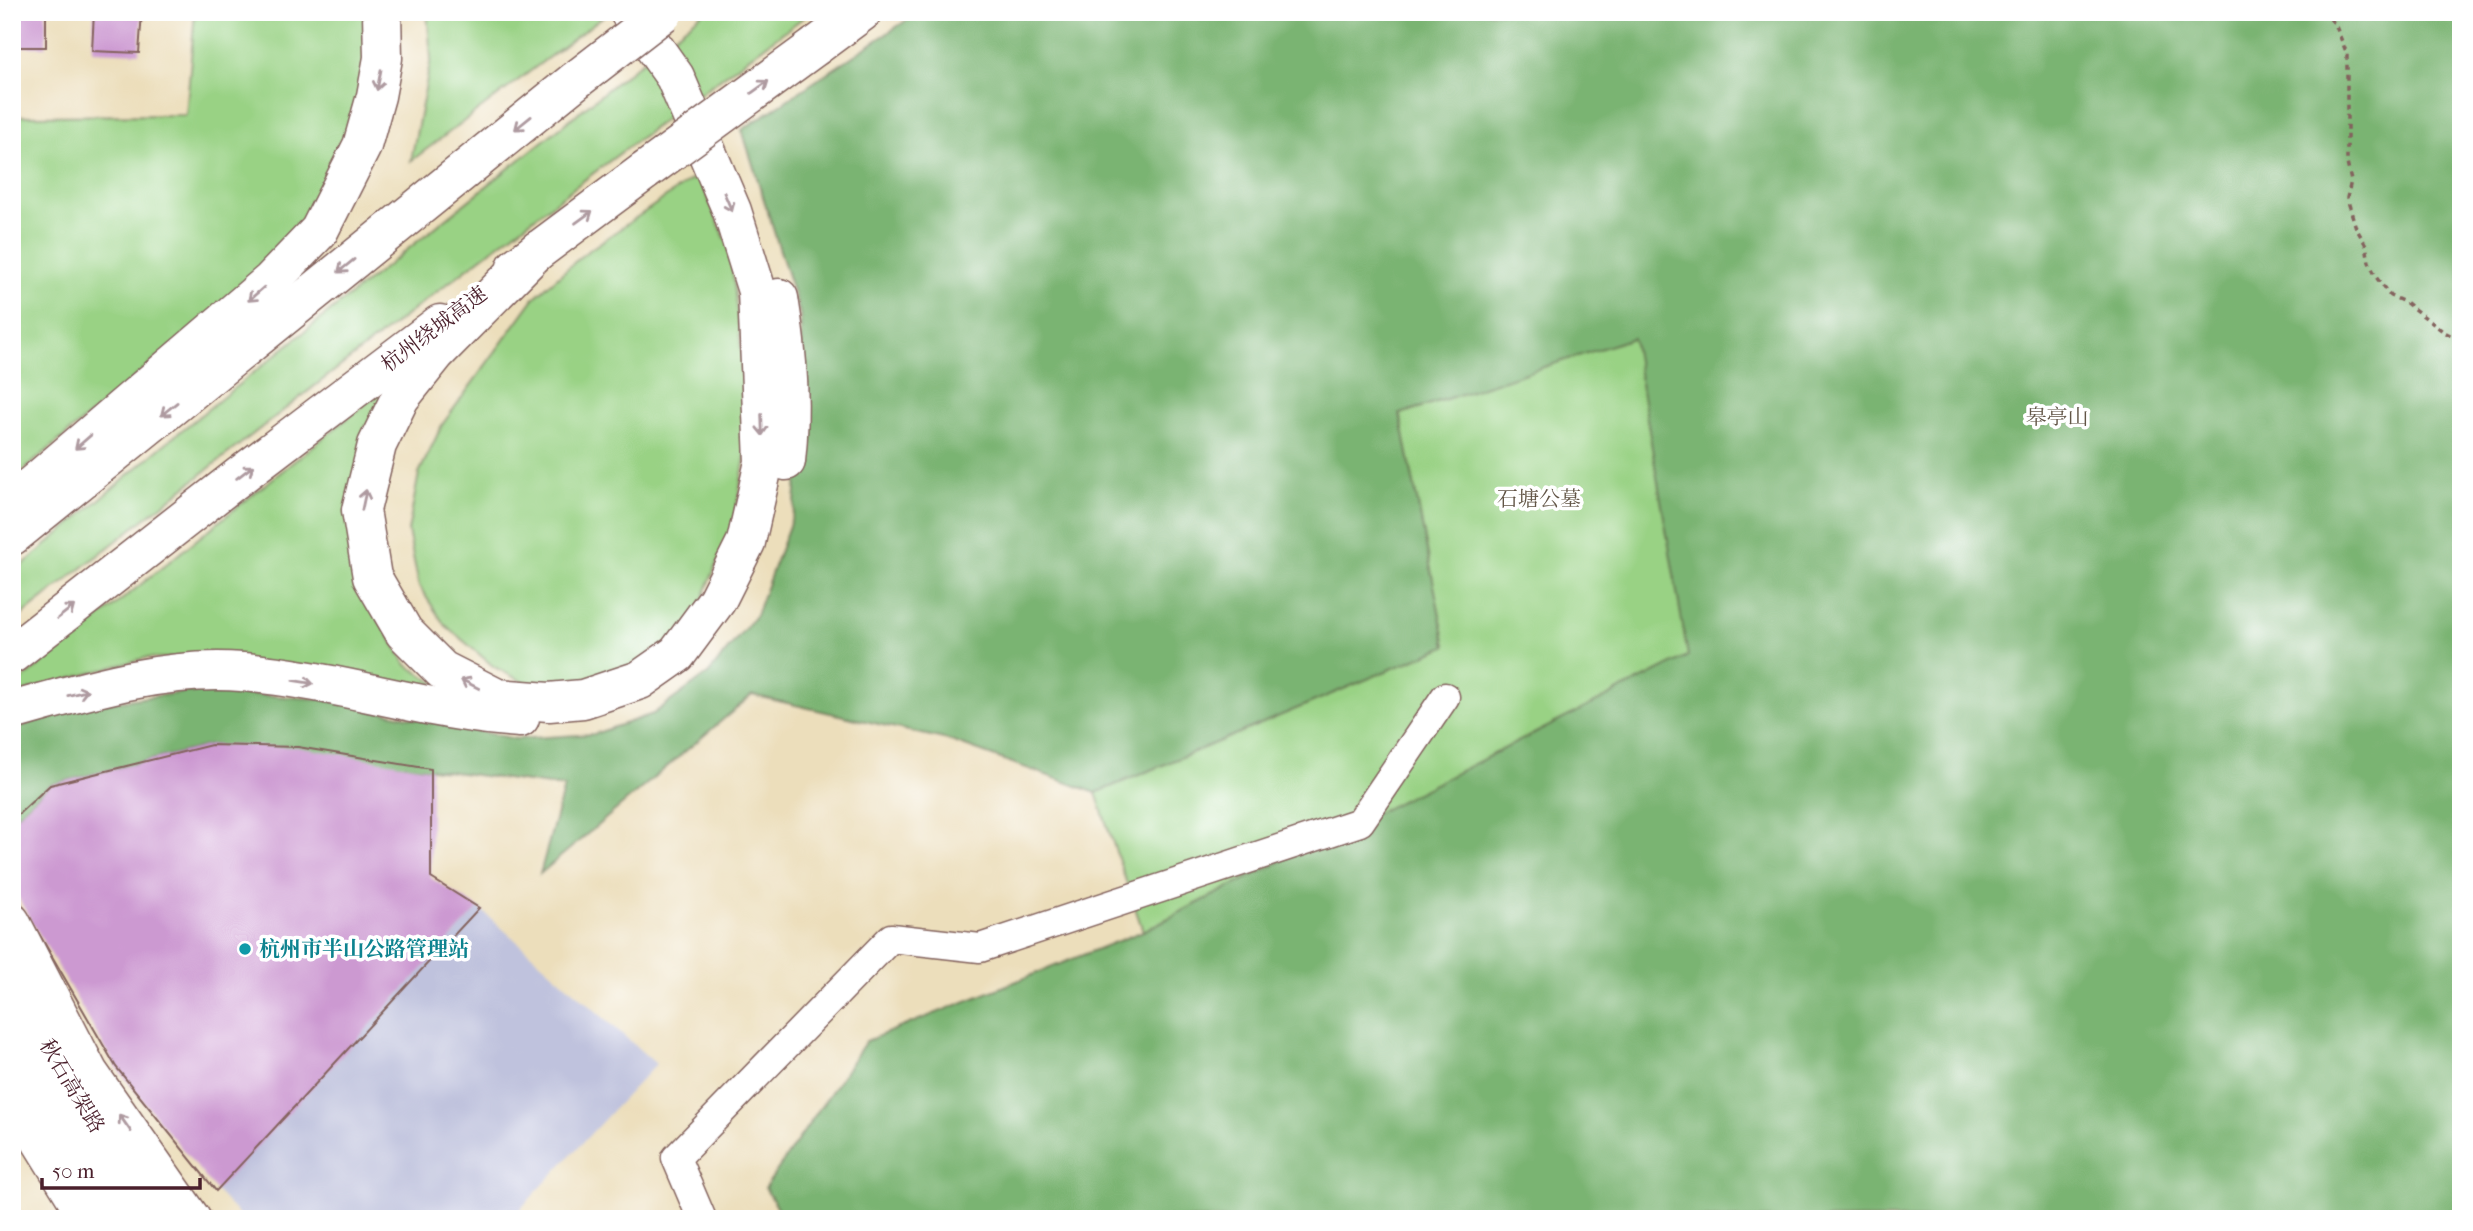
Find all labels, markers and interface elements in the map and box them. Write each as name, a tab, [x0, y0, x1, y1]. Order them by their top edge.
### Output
one-way arrow	[372, 68, 385, 91]
one-way arrow	[750, 80, 769, 95]
one-way arrow	[515, 115, 533, 131]
one-way arrow	[722, 191, 735, 212]
one-way arrow	[574, 210, 593, 225]
one-way arrow	[338, 258, 356, 274]
street label: 杭州绕城高速	[376, 282, 492, 376]
one-way arrow	[248, 286, 266, 302]
one-way arrow	[161, 401, 179, 416]
park label: 皋亭山	[2026, 405, 2089, 429]
one-way arrow	[756, 413, 769, 436]
one-way arrow	[75, 434, 93, 450]
one-way arrow	[236, 464, 254, 479]
park label: 石塘公墓	[1497, 487, 1581, 511]
one-way arrow	[357, 489, 371, 512]
one-way arrow	[56, 604, 75, 619]
one-way arrow	[291, 675, 314, 688]
one-way arrow	[460, 677, 481, 691]
one-way arrow	[66, 686, 89, 699]
place label: 杭州市半山公路管理站	[259, 937, 469, 961]
marker: 杭州市半山公路管理站	[237, 941, 253, 957]
street label: 秋石高架路	[35, 1035, 109, 1137]
one-way arrow	[118, 1114, 132, 1133]
scale bar	[42, 1147, 200, 1191]
text: 50 m	[52, 1159, 95, 1183]

